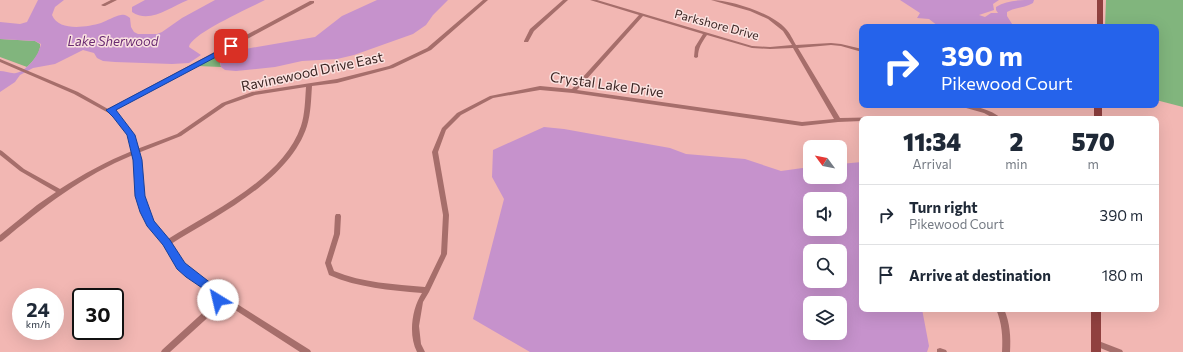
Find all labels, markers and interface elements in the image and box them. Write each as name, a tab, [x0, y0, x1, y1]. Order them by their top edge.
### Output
street label: Parkshore Drive	[673, 6, 761, 42]
pin	[214, 29, 248, 63]
water label: Lake Sherwood	[68, 33, 159, 49]
icon: arrive	[220, 35, 242, 57]
text: 390 m	[941, 38, 1023, 72]
icon: right	[875, 40, 927, 92]
street label: Ravinewood Drive East	[239, 48, 385, 94]
street label: Crystal Lake Drive	[549, 68, 665, 100]
text: Pikewood Court	[941, 72, 1073, 94]
text: 11:34	[903, 127, 961, 156]
text: 2	[1009, 127, 1023, 156]
text: 570	[1071, 127, 1115, 156]
north arrow	[803, 140, 847, 184]
map controls	[803, 140, 847, 340]
text: Arrival	[912, 156, 952, 172]
text: min	[1005, 156, 1027, 172]
text: m	[1088, 156, 1099, 172]
button: sound	[803, 192, 847, 236]
text: Turn right	[909, 198, 978, 216]
icon: right	[875, 204, 897, 226]
text: 390 m	[1100, 206, 1143, 224]
text: Pikewood Court	[909, 216, 1004, 232]
button: search	[803, 244, 847, 288]
icon: arrive	[875, 264, 897, 286]
text: Arrive at destination	[909, 266, 1051, 284]
text: 180 m	[1102, 266, 1143, 284]
position arrow	[197, 279, 239, 321]
speed limit sign: 30	[72, 288, 124, 340]
button: layers	[803, 296, 847, 340]
text: 24	[26, 297, 50, 321]
text: km/h	[26, 318, 50, 330]

